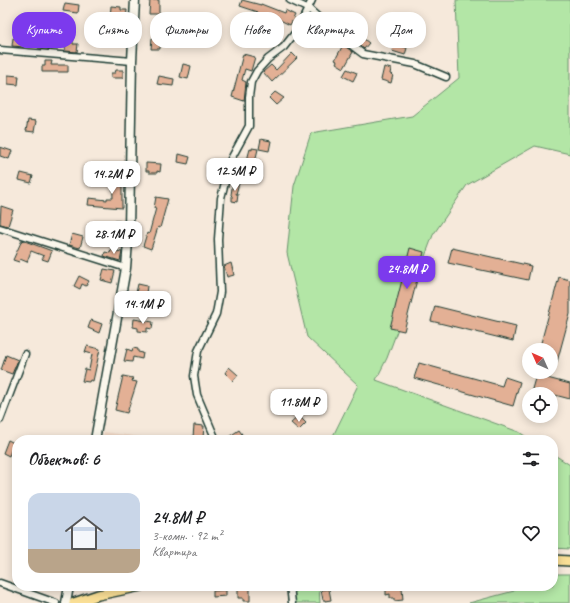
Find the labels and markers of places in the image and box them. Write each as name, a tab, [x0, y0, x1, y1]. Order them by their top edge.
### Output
pin: 12.5M ₽	[198, 158, 272, 192]
pin: 14.2M ₽	[75, 161, 149, 195]
pin: 28.1M ₽	[77, 221, 151, 255]
pin: 24.8M ₽	[370, 256, 444, 290]
pin: 14.1M ₽	[106, 291, 180, 325]
pin: 11.8M ₽	[262, 389, 336, 423]

